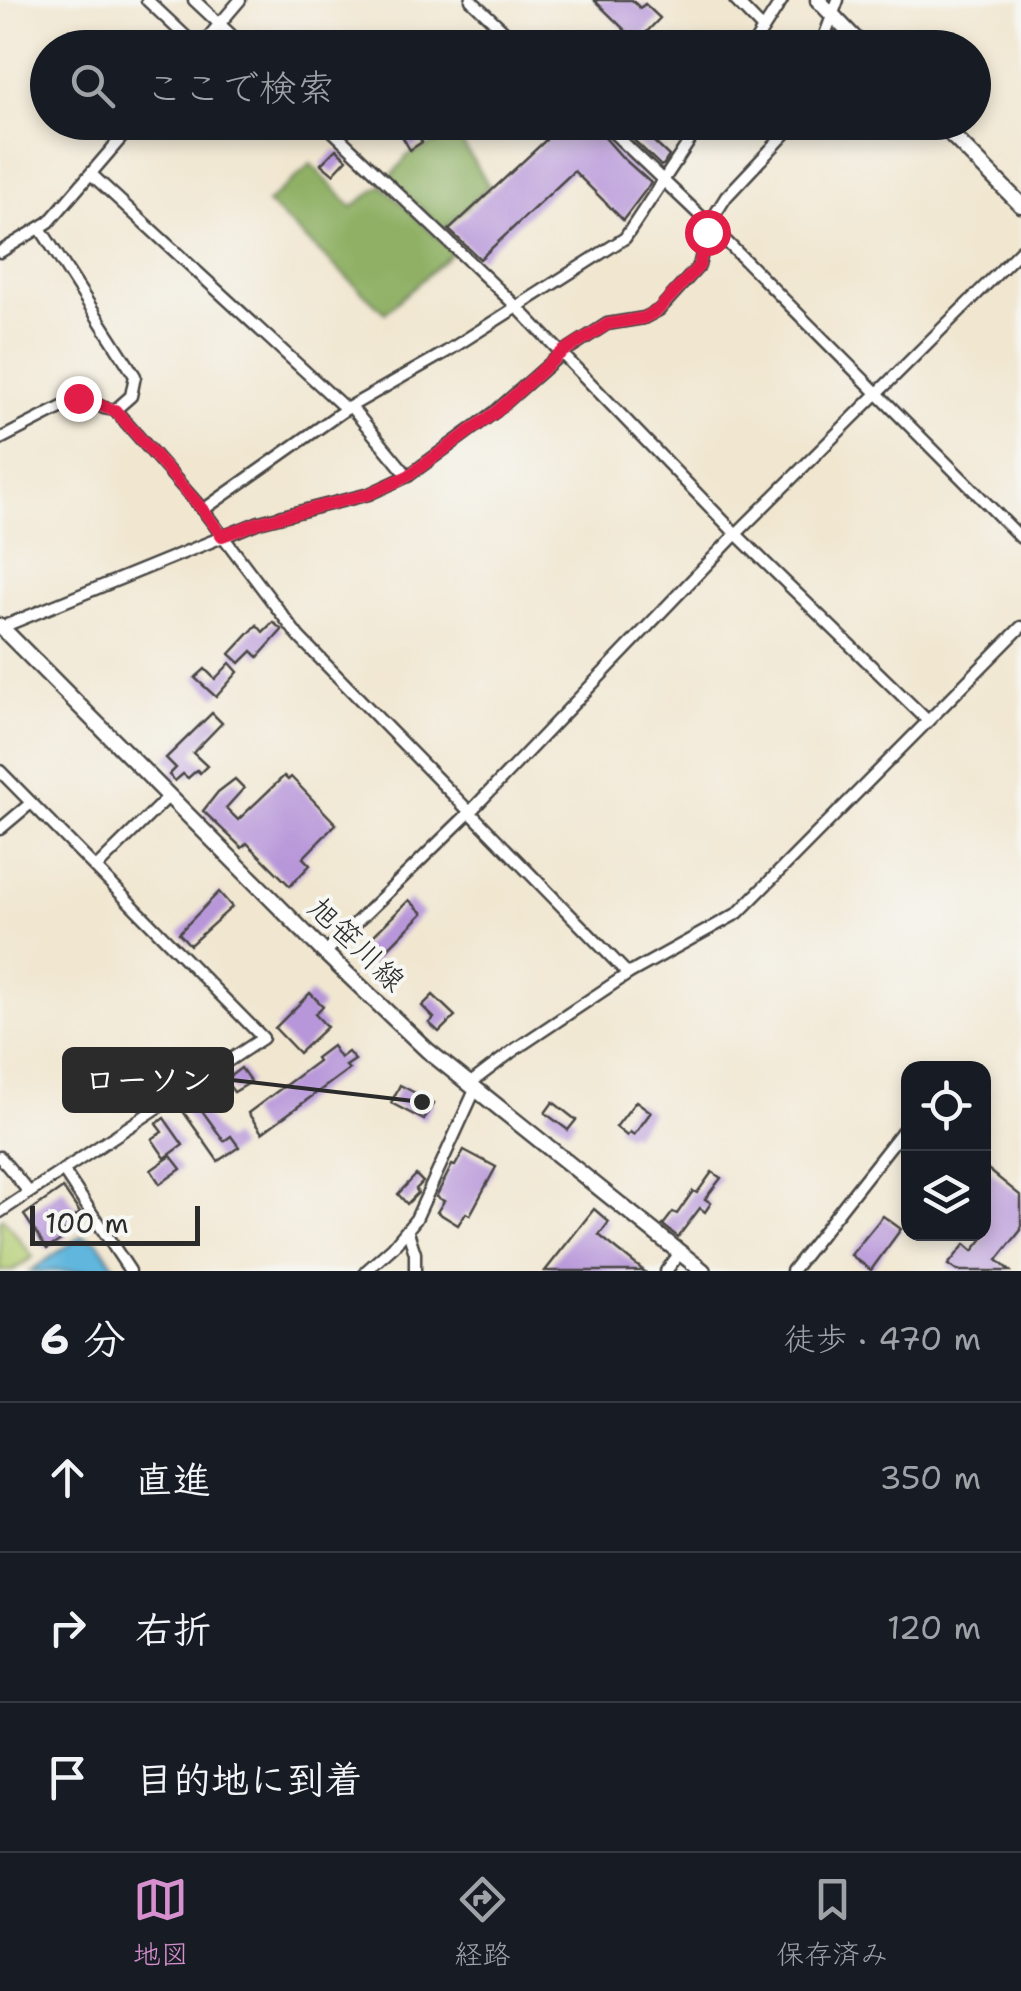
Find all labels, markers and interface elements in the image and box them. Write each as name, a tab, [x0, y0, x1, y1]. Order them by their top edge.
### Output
search box	[30, 30, 991, 140]
icon: search	[65, 58, 120, 113]
text: ここで検索	[145, 62, 335, 113]
route start	[685, 210, 731, 256]
route end	[56, 376, 102, 422]
street label: 旭笹川線	[300, 888, 414, 1000]
callout: ローソン	[64, 1049, 232, 1111]
text: ローソン	[84, 1058, 212, 1101]
map controls	[901, 1061, 991, 1241]
button: locate	[901, 1061, 991, 1151]
button: layers	[901, 1151, 991, 1241]
scale bar	[30, 1201, 200, 1246]
text: 100 m	[45, 1204, 129, 1242]
text: 6 分	[40, 1311, 126, 1367]
text: 徒歩 · 470 m	[783, 1317, 981, 1360]
icon: ahead	[40, 1450, 95, 1505]
text: 直進	[135, 1454, 211, 1505]
text: 350 m	[879, 1456, 981, 1499]
icon: right	[40, 1600, 95, 1655]
text: 右折	[135, 1604, 211, 1655]
text: 120 m	[887, 1606, 981, 1649]
icon: arrive	[40, 1750, 95, 1805]
text: 目的地に到着	[135, 1754, 363, 1805]
tab: 地図	[133, 1872, 189, 1973]
tab: 経路	[454, 1872, 510, 1973]
tab: 保存済み	[776, 1872, 888, 1973]

